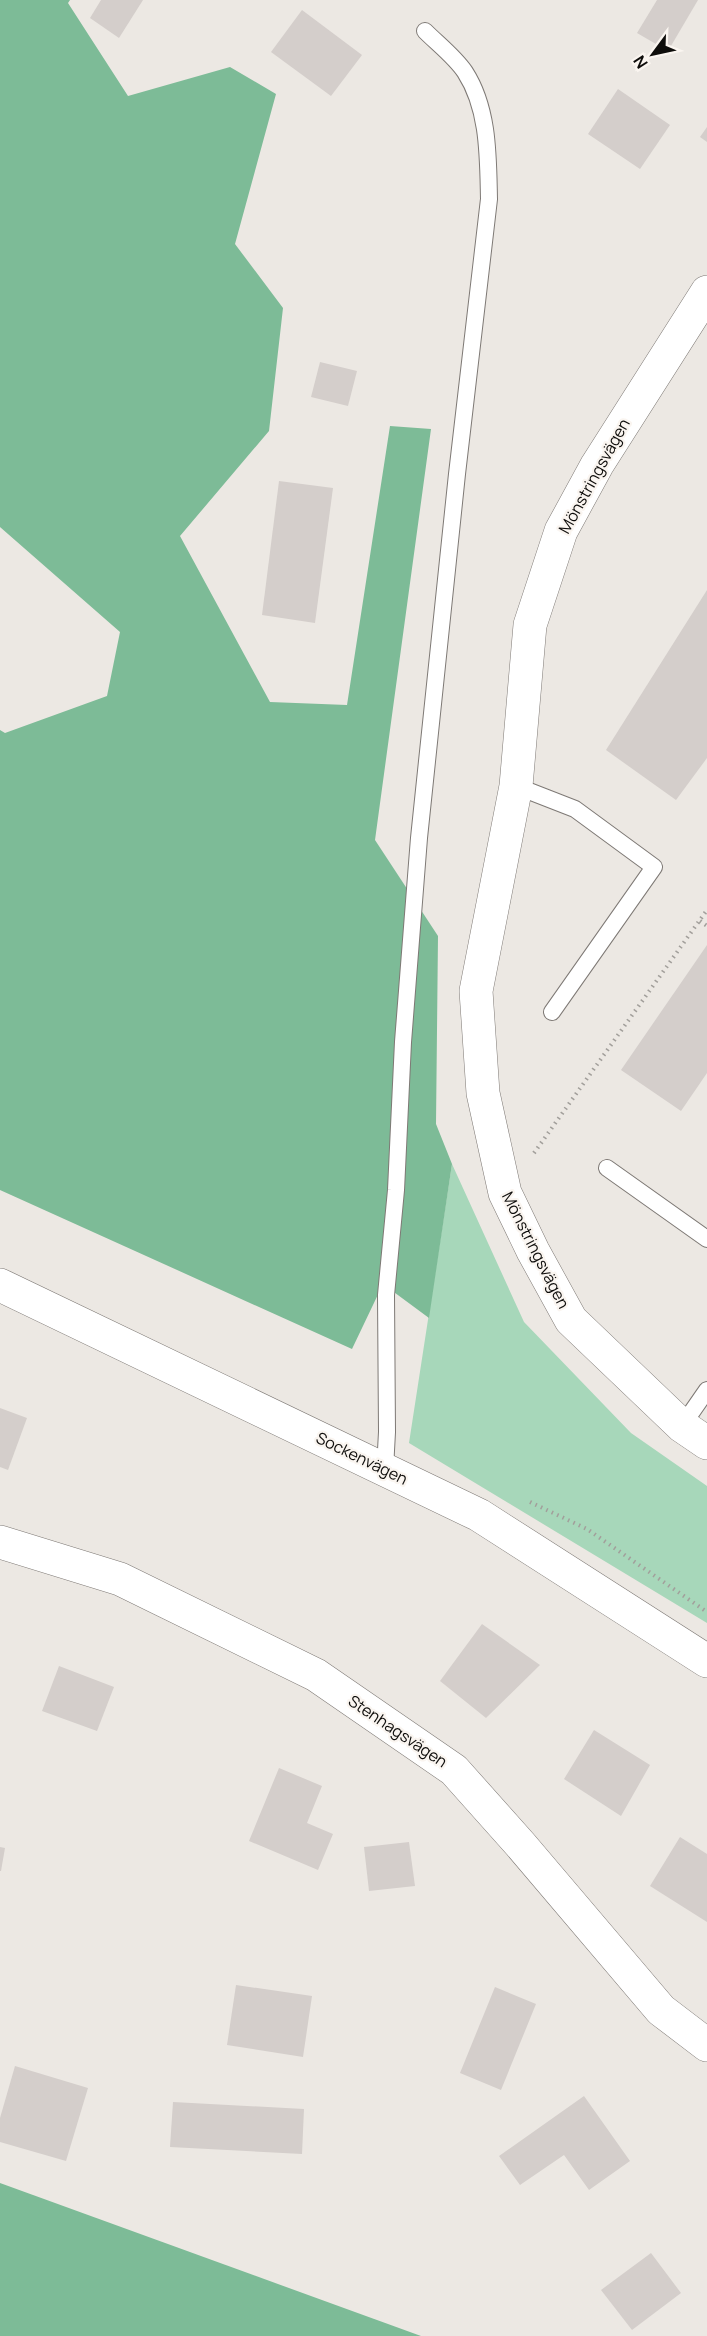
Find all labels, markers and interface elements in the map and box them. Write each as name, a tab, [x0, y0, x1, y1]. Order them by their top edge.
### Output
north arrow	[623, 24, 683, 84]
text: N	[628, 51, 653, 73]
street label: Mönstringsvägen	[553, 415, 635, 537]
street label: Mönstringsvägen	[497, 1188, 575, 1312]
street label: Sockenvägen	[313, 1426, 411, 1490]
street label: Stenhagsvägen	[344, 1690, 452, 1772]

